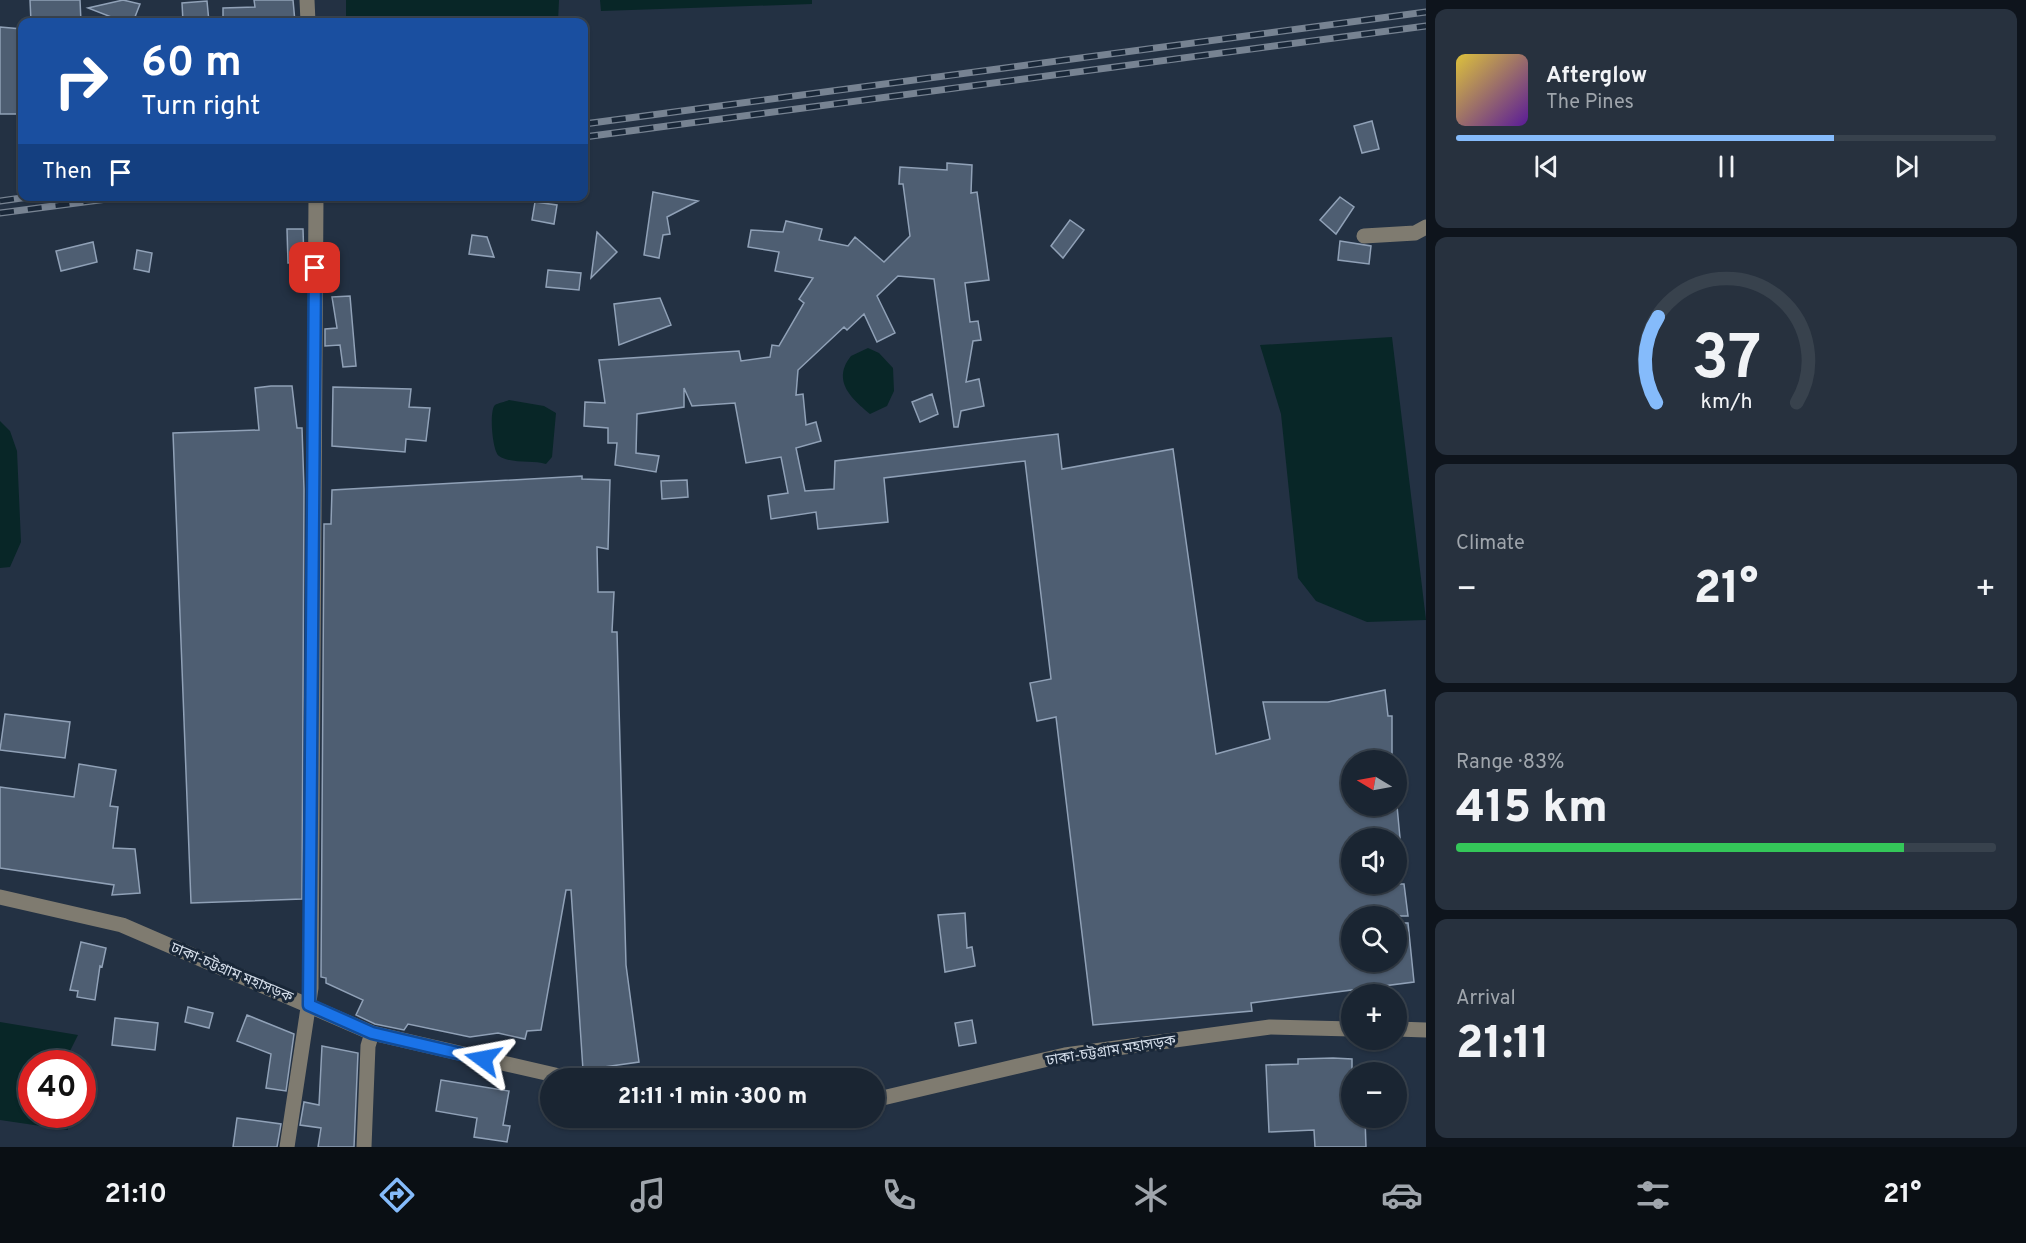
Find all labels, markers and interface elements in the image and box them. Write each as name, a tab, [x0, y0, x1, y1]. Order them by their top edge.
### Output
text: 60 m	[141, 38, 242, 91]
icon: right	[42, 42, 120, 120]
text: Afterglow	[1546, 63, 1647, 90]
text: Turn right	[141, 90, 260, 124]
text: The Pines	[1546, 90, 1634, 116]
icon: previous	[1530, 150, 1563, 183]
icon: pause	[1710, 150, 1743, 183]
icon: next	[1890, 150, 1923, 183]
icon: arrive	[104, 156, 137, 189]
text: Then	[42, 159, 92, 186]
pin	[289, 242, 340, 293]
icon: arrive	[298, 251, 331, 284]
text: 37	[1691, 322, 1761, 401]
text: km/h	[1700, 389, 1752, 416]
text: Climate	[1456, 531, 1525, 557]
text: 21°	[1694, 562, 1758, 619]
text: −	[1456, 570, 1477, 612]
text: +	[1975, 570, 1996, 612]
north arrow	[1341, 750, 1407, 816]
map controls	[1341, 750, 1407, 1128]
text: Range · 83%	[1456, 750, 1564, 776]
text: 415 km	[1456, 781, 1608, 838]
button: sound	[1341, 828, 1407, 894]
button: search	[1341, 906, 1407, 972]
street label: ঢাকা-চট্টগ্রাম মহাসড়ক	[166, 939, 296, 1008]
button: +	[1341, 984, 1407, 1050]
text: Arrival	[1456, 986, 1516, 1012]
text: 21:11	[1456, 1017, 1550, 1074]
position arrow	[451, 1027, 515, 1091]
street label: ঢাকা-চট্টগ্রাম মহাসড়ক	[1044, 1032, 1178, 1071]
speed limit sign: 40	[18, 1050, 96, 1128]
button: −	[1341, 1062, 1407, 1128]
text: 21:11 · 1 min · 300 m	[618, 1084, 807, 1111]
icon: directions	[376, 1174, 418, 1216]
icon: music	[627, 1174, 669, 1216]
icon: phone	[878, 1174, 920, 1216]
icon: climate	[1130, 1174, 1172, 1216]
icon: car	[1381, 1174, 1423, 1216]
icon: filters	[1632, 1174, 1674, 1216]
text: 21:10	[105, 1178, 167, 1212]
text: 21°	[1883, 1178, 1921, 1212]

